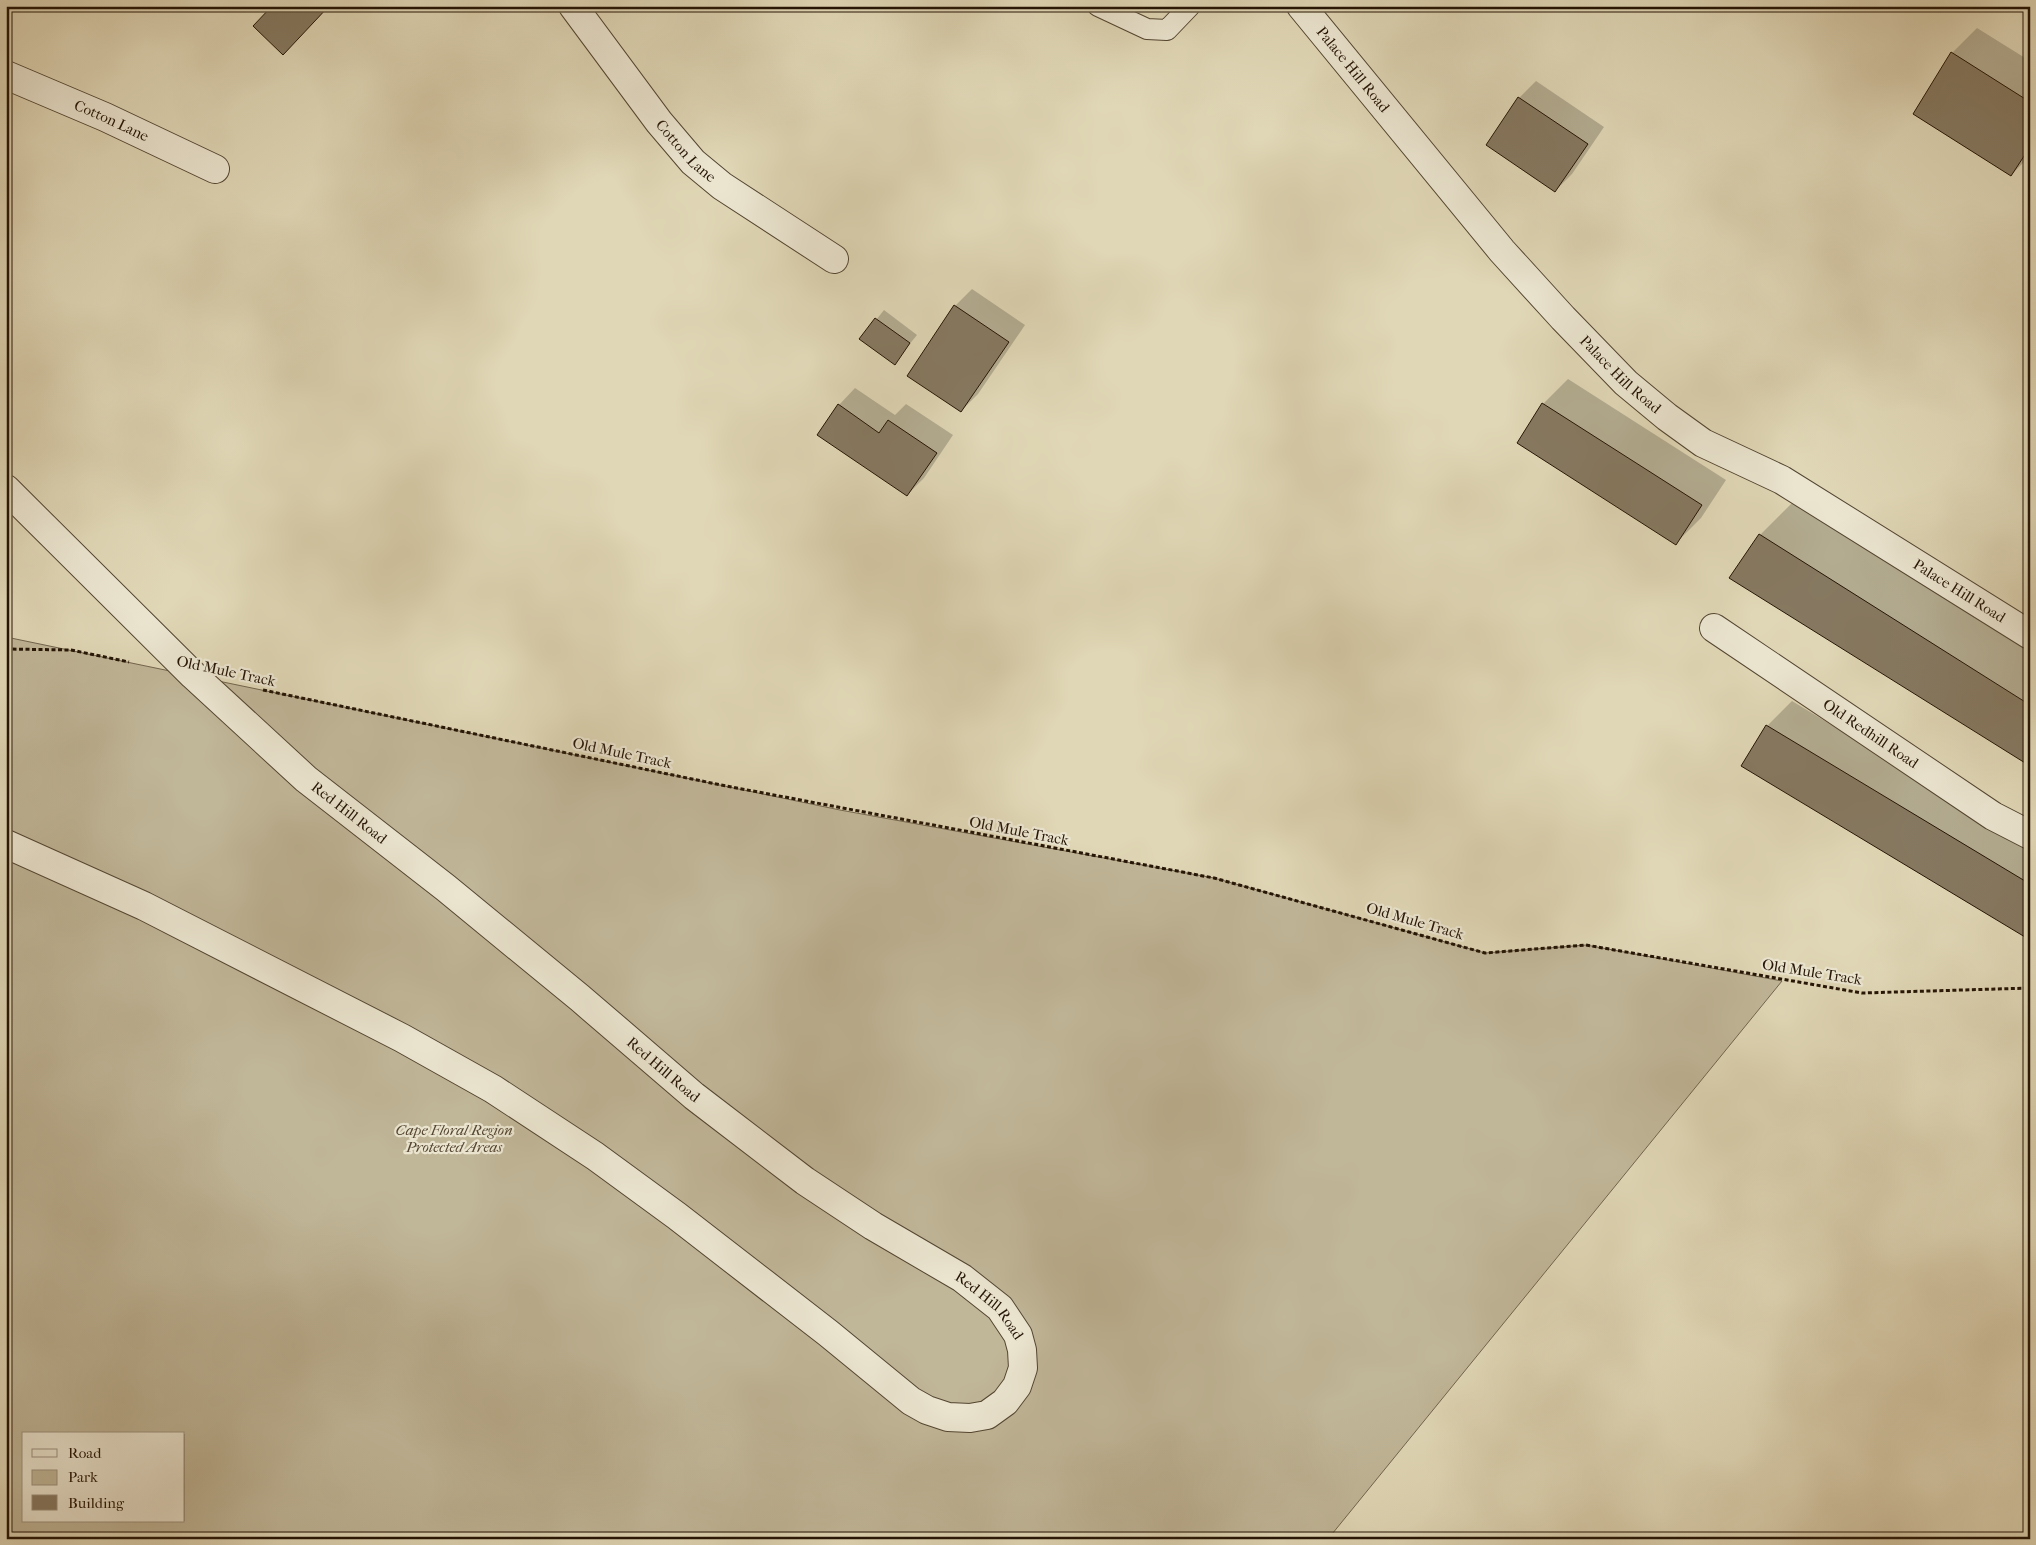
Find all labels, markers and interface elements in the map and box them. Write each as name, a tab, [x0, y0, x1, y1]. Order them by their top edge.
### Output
street label: Palace Hill Road	[1313, 23, 1394, 117]
street label: Cotton Lane	[72, 96, 152, 146]
street label: Cotton Lane	[652, 116, 720, 187]
street label: Palace Hill Road	[1576, 332, 1665, 418]
street label: Palace Hill Road	[1910, 555, 2009, 627]
street label: Old Mule Track	[175, 652, 277, 690]
street label: Old Redhill Road	[1820, 695, 1923, 773]
street label: Old Mule Track	[571, 734, 673, 772]
street label: Red Hill Road	[308, 778, 391, 848]
street label: Old Mule Track	[968, 813, 1070, 849]
street label: Old Mule Track	[1364, 898, 1466, 944]
street label: Old Mule Track	[1761, 955, 1863, 989]
street label: Red Hill Road	[623, 1033, 704, 1107]
park label: Cape Floral Region Protected Areas	[395, 1121, 513, 1156]
street label: Red Hill Road	[952, 1267, 1028, 1344]
legend	[22, 1432, 185, 1522]
text: Road	[68, 1444, 102, 1462]
text: Park	[68, 1468, 98, 1486]
text: Building	[68, 1494, 125, 1512]

